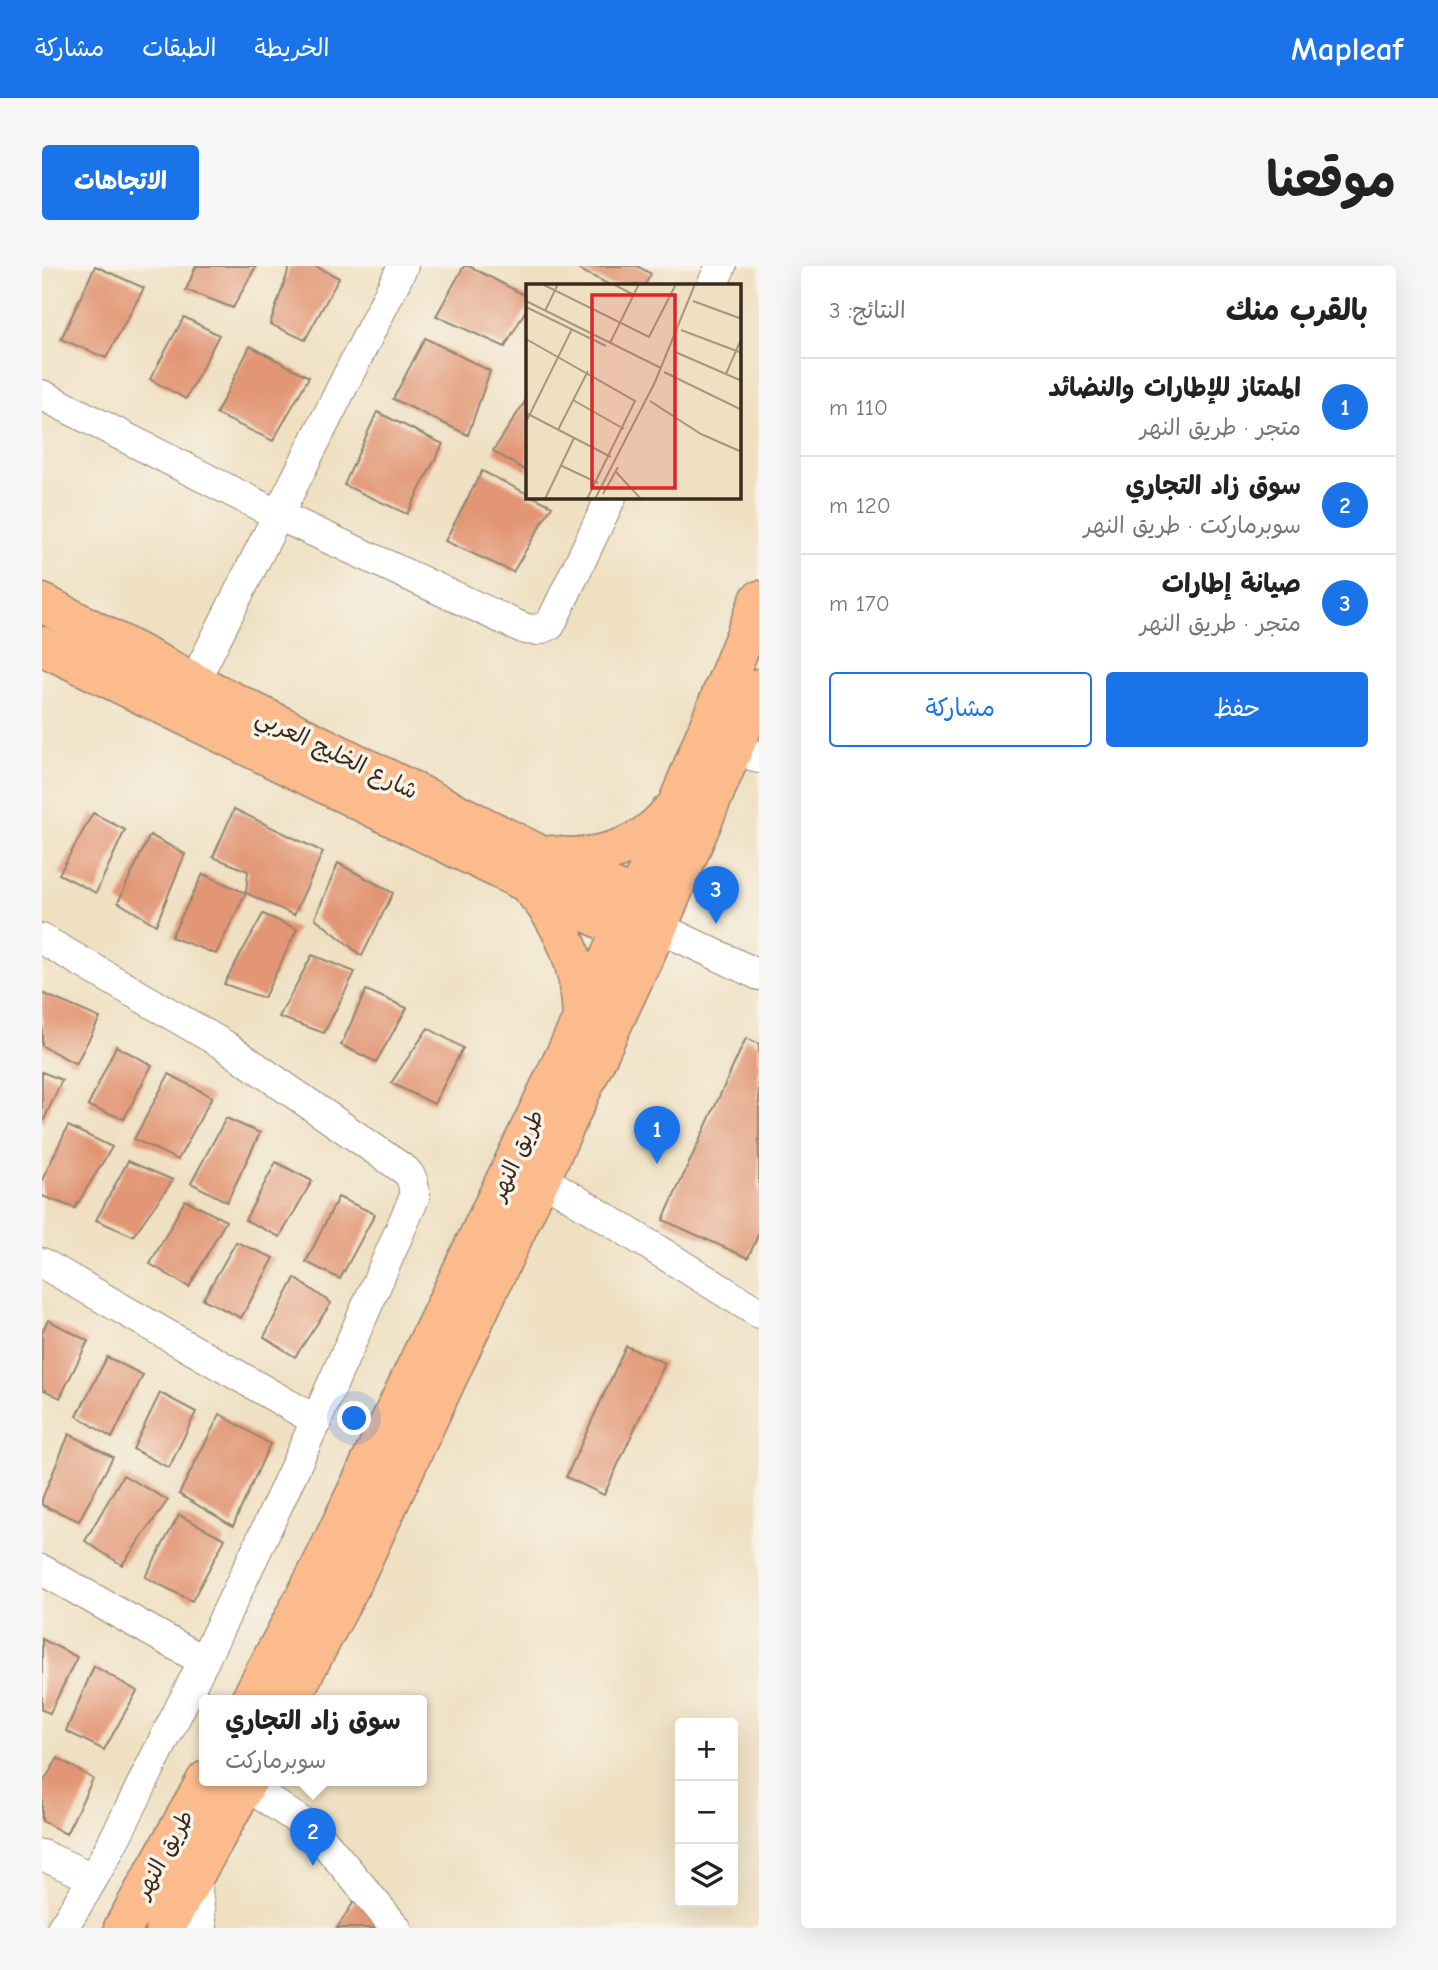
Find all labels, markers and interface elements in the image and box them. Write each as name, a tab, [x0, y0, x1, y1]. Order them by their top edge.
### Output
text: Mapleaf	[1291, 30, 1403, 68]
text: مشاركة	[35, 34, 104, 62]
text: الطبقات	[142, 34, 217, 62]
text: الخريطة	[255, 34, 329, 62]
button: الاتجاهات	[42, 145, 199, 220]
text: موقعنا	[1266, 152, 1396, 208]
inset map	[526, 284, 741, 499]
text: بالقرب منك	[1226, 293, 1368, 328]
text: النتائج: 3	[829, 297, 906, 324]
text: الممتاز للإطارات والنضائد	[1048, 373, 1301, 403]
text: 110 m	[829, 394, 888, 421]
text: 1	[1340, 394, 1350, 421]
text: متجر · طريق النهر	[1140, 414, 1301, 441]
text: سوق زاد التجاري	[1125, 471, 1301, 501]
text: 120 m	[829, 492, 891, 519]
text: 2	[1339, 492, 1351, 519]
text: سوبرماركت · طريق النهر	[1084, 512, 1301, 539]
text: صيانة إطارات	[1162, 569, 1301, 599]
text: 170 m	[829, 590, 890, 617]
text: 3	[1339, 590, 1351, 617]
text: متجر · طريق النهر	[1140, 610, 1301, 637]
button: مشاركة	[829, 672, 1092, 747]
button: حفظ	[1106, 672, 1368, 747]
street label: شارع الخليج العربي	[249, 703, 422, 811]
pin: 3	[693, 866, 739, 924]
street label: طريق النهر	[483, 1105, 550, 1206]
pin: 1	[634, 1106, 680, 1164]
your location	[337, 1401, 371, 1435]
popup	[199, 1695, 427, 1786]
text: سوق زاد التجاري	[225, 1706, 401, 1736]
map controls	[675, 1718, 738, 1907]
button: +	[675, 1718, 738, 1781]
text: سوبرماركت	[225, 1747, 326, 1774]
button: −	[675, 1781, 738, 1844]
street label: طريق النهر	[128, 1805, 199, 1905]
pin: 2	[290, 1808, 336, 1866]
button: layers	[675, 1844, 738, 1907]

